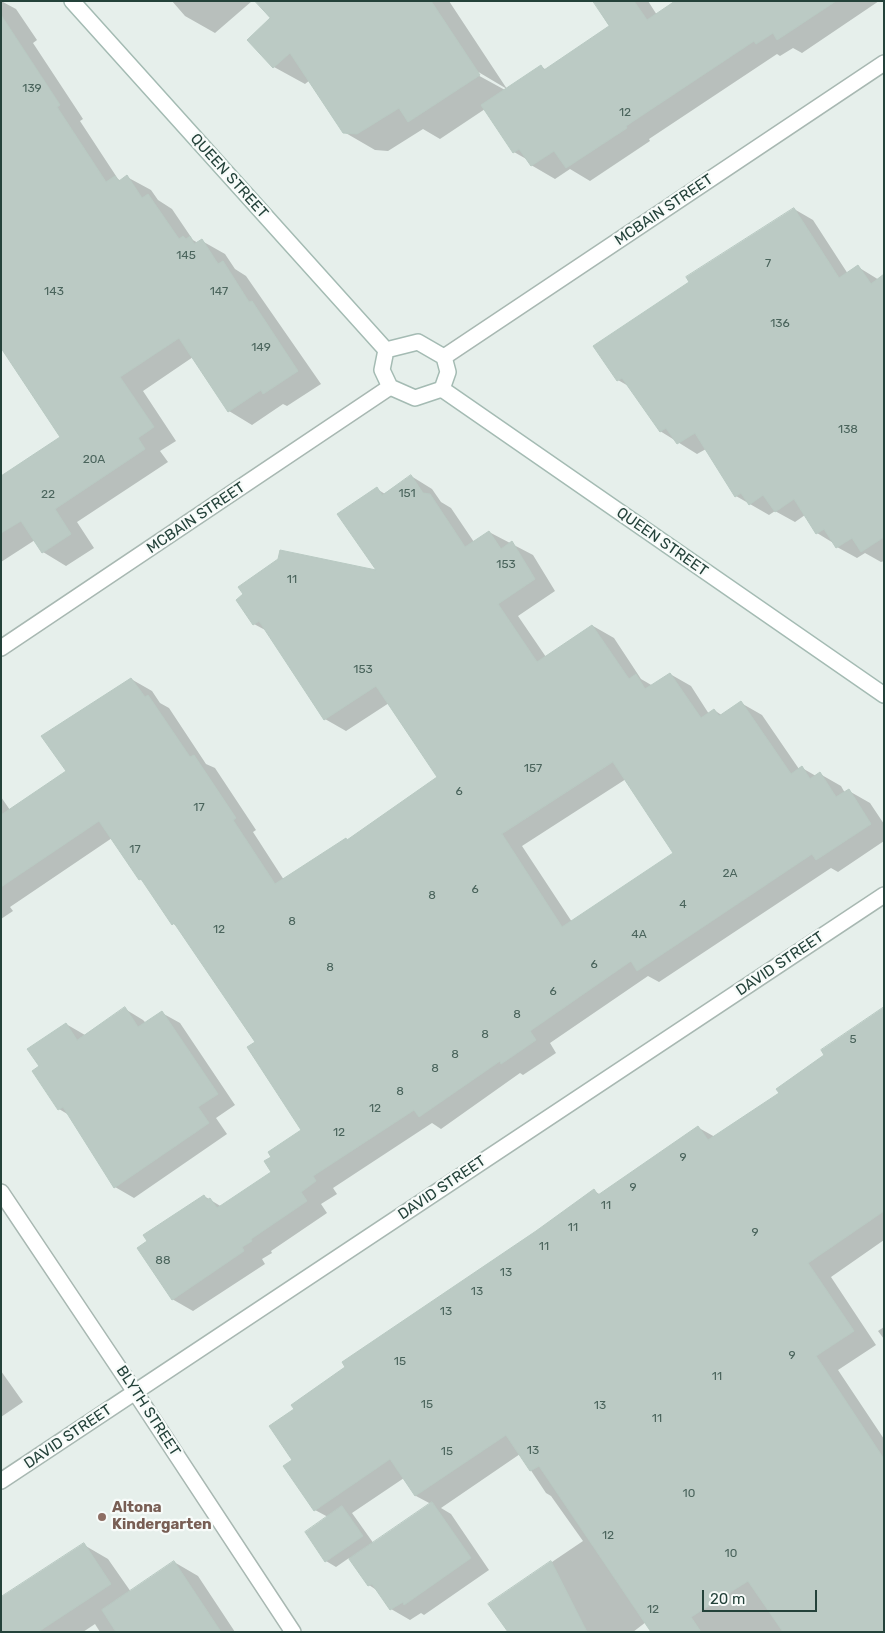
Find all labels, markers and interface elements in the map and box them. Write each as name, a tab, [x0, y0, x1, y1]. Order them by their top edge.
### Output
house number: 139	[22, 82, 42, 96]
house number: 12	[619, 106, 631, 120]
street label: QUEEN STREET	[186, 130, 272, 222]
street label: MCBAIN STREET	[611, 170, 717, 250]
house number: 145	[176, 249, 196, 263]
house number: 7	[765, 257, 771, 271]
house number: 143	[44, 285, 64, 299]
house number: 147	[210, 285, 228, 299]
house number: 136	[770, 317, 790, 331]
house number: 149	[251, 341, 271, 355]
house number: 138	[838, 423, 858, 437]
house number: 20A	[83, 453, 105, 467]
street label: MCBAIN STREET	[143, 478, 249, 558]
house number: 151	[398, 487, 416, 501]
house number: 22	[41, 488, 55, 502]
street label: QUEEN STREET	[613, 504, 711, 580]
house number: 153	[496, 558, 516, 572]
house number: 11	[287, 573, 297, 587]
house number: 153	[353, 663, 373, 677]
house number: 157	[524, 762, 542, 776]
house number: 6	[455, 785, 463, 799]
house number: 17	[193, 801, 205, 815]
house number: 17	[129, 843, 141, 857]
house number: 2A	[722, 867, 738, 881]
house number: 6	[471, 883, 479, 897]
house number: 8	[428, 889, 436, 903]
house number: 4	[679, 898, 687, 912]
house number: 8	[288, 915, 296, 929]
house number: 12	[213, 923, 225, 937]
house number: 4A	[631, 928, 647, 942]
street label: DAVID STREET	[733, 928, 827, 1000]
house number: 6	[590, 958, 598, 972]
house number: 8	[326, 961, 334, 975]
house number: 6	[549, 985, 557, 999]
house number: 8	[513, 1008, 521, 1022]
house number: 8	[481, 1028, 489, 1042]
house number: 5	[849, 1033, 857, 1047]
house number: 8	[451, 1048, 459, 1062]
house number: 8	[431, 1062, 439, 1076]
house number: 8	[396, 1085, 404, 1099]
house number: 12	[369, 1102, 381, 1116]
house number: 12	[333, 1126, 345, 1140]
house number: 9	[679, 1151, 687, 1165]
street label: DAVID STREET	[395, 1152, 489, 1224]
house number: 9	[629, 1181, 637, 1195]
house number: 11	[601, 1199, 611, 1213]
house number: 11	[568, 1221, 578, 1235]
house number: 9	[751, 1226, 759, 1240]
house number: 11	[539, 1240, 549, 1254]
house number: 88	[155, 1254, 171, 1268]
house number: 13	[500, 1266, 512, 1280]
house number: 13	[471, 1285, 483, 1299]
house number: 13	[440, 1305, 452, 1319]
house number: 9	[788, 1349, 796, 1363]
house number: 15	[394, 1355, 406, 1369]
street label: BLYTH STREET	[112, 1362, 184, 1460]
house number: 11	[712, 1370, 722, 1384]
house number: 15	[421, 1398, 433, 1412]
house number: 13	[594, 1399, 606, 1413]
street label: DAVID STREET	[21, 1401, 115, 1473]
house number: 11	[652, 1412, 662, 1426]
house number: 13	[527, 1444, 539, 1458]
house number: 15	[441, 1445, 453, 1459]
house number: 10	[683, 1487, 695, 1501]
place label: Altona Kindergarten	[112, 1499, 212, 1534]
marker: Altona Kindergarten	[96, 1511, 108, 1523]
house number: 12	[602, 1529, 614, 1543]
house number: 10	[725, 1547, 737, 1561]
scale bar	[705, 1580, 820, 1612]
text: 20 m	[710, 1590, 745, 1608]
house number: 12	[647, 1603, 659, 1617]

